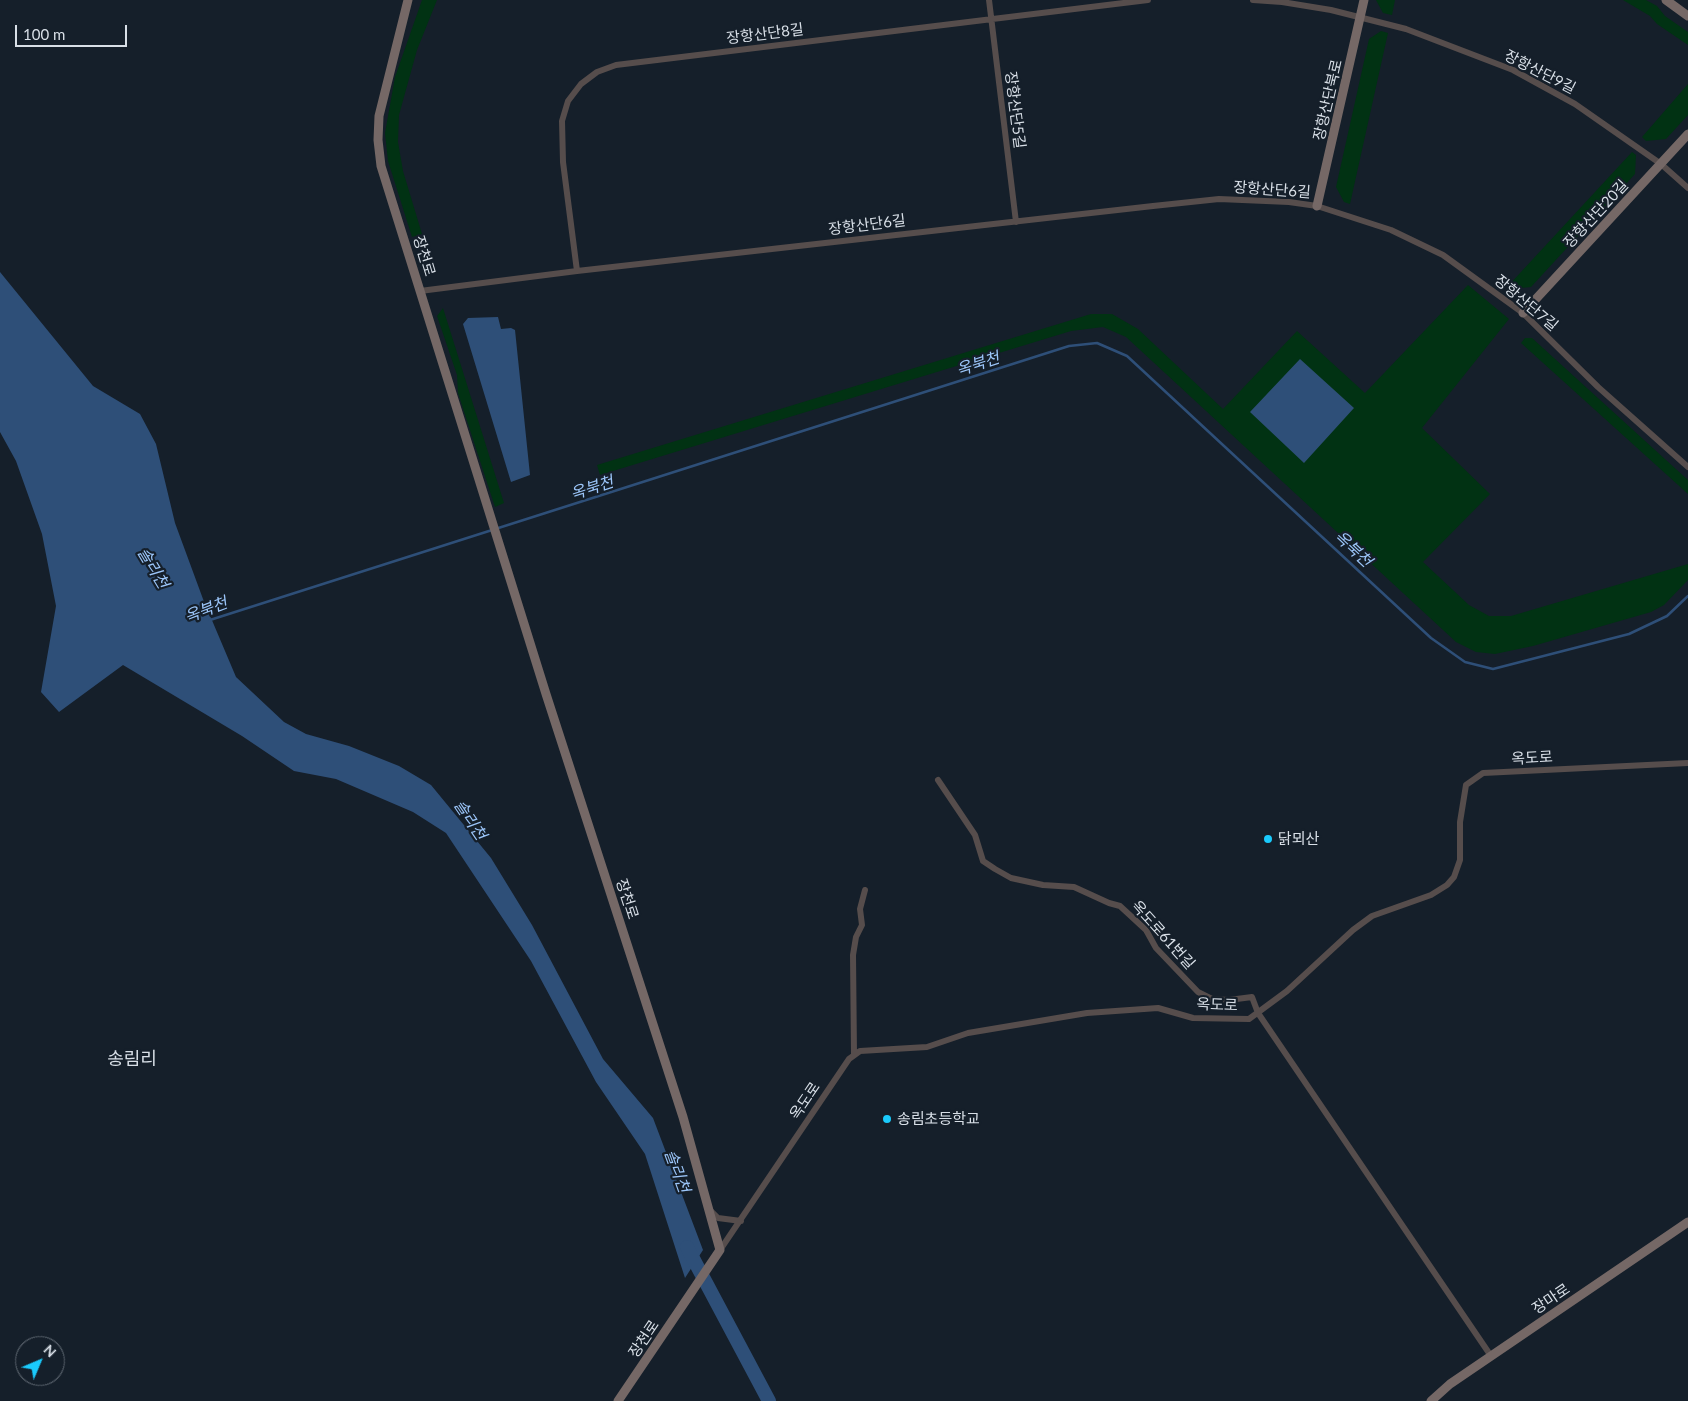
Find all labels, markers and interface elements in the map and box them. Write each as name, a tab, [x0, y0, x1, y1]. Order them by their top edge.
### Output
scale bar	[18, 15, 130, 47]
street label: 장항산단8길	[725, 20, 805, 48]
text: 100 m	[23, 25, 65, 43]
street label: 장항산단9길	[1501, 46, 1579, 98]
street label: 장항산단북로	[1310, 58, 1346, 142]
street label: 장항산단5길	[1001, 70, 1029, 150]
street label: 장항산단20길	[1560, 176, 1632, 252]
street label: 장항산단6길	[1233, 178, 1311, 202]
street label: 장항산단6길	[827, 211, 907, 239]
street label: 장천로	[409, 234, 439, 278]
street label: 장항산단7길	[1490, 271, 1562, 335]
water label: 옥북천	[954, 348, 1002, 380]
water label: 옥북천	[568, 472, 616, 504]
water label: 옥북천	[1330, 527, 1376, 571]
water label: 솔리천	[133, 544, 173, 592]
water label: 옥북천	[182, 593, 230, 627]
street label: 옥도로	[1511, 748, 1553, 768]
water label: 솔리천	[450, 796, 490, 844]
place label: 닭뫼산	[1278, 830, 1319, 848]
marker: 닭뫼산	[1262, 833, 1274, 845]
street label: 장천로	[612, 877, 642, 921]
street label: 옥도로61번길	[1127, 897, 1199, 973]
street label: 옥도로	[1196, 995, 1238, 1015]
district label: 송림리	[107, 1048, 157, 1070]
street label: 옥도로	[786, 1079, 824, 1123]
place label: 송림초등학교	[897, 1110, 980, 1128]
marker: 송림초등학교	[881, 1113, 893, 1125]
water label: 솔리천	[660, 1147, 694, 1195]
street label: 장마로	[1529, 1280, 1573, 1318]
street label: 장천로	[625, 1317, 663, 1361]
north arrow	[15, 1336, 65, 1386]
text: N	[40, 1341, 60, 1361]

